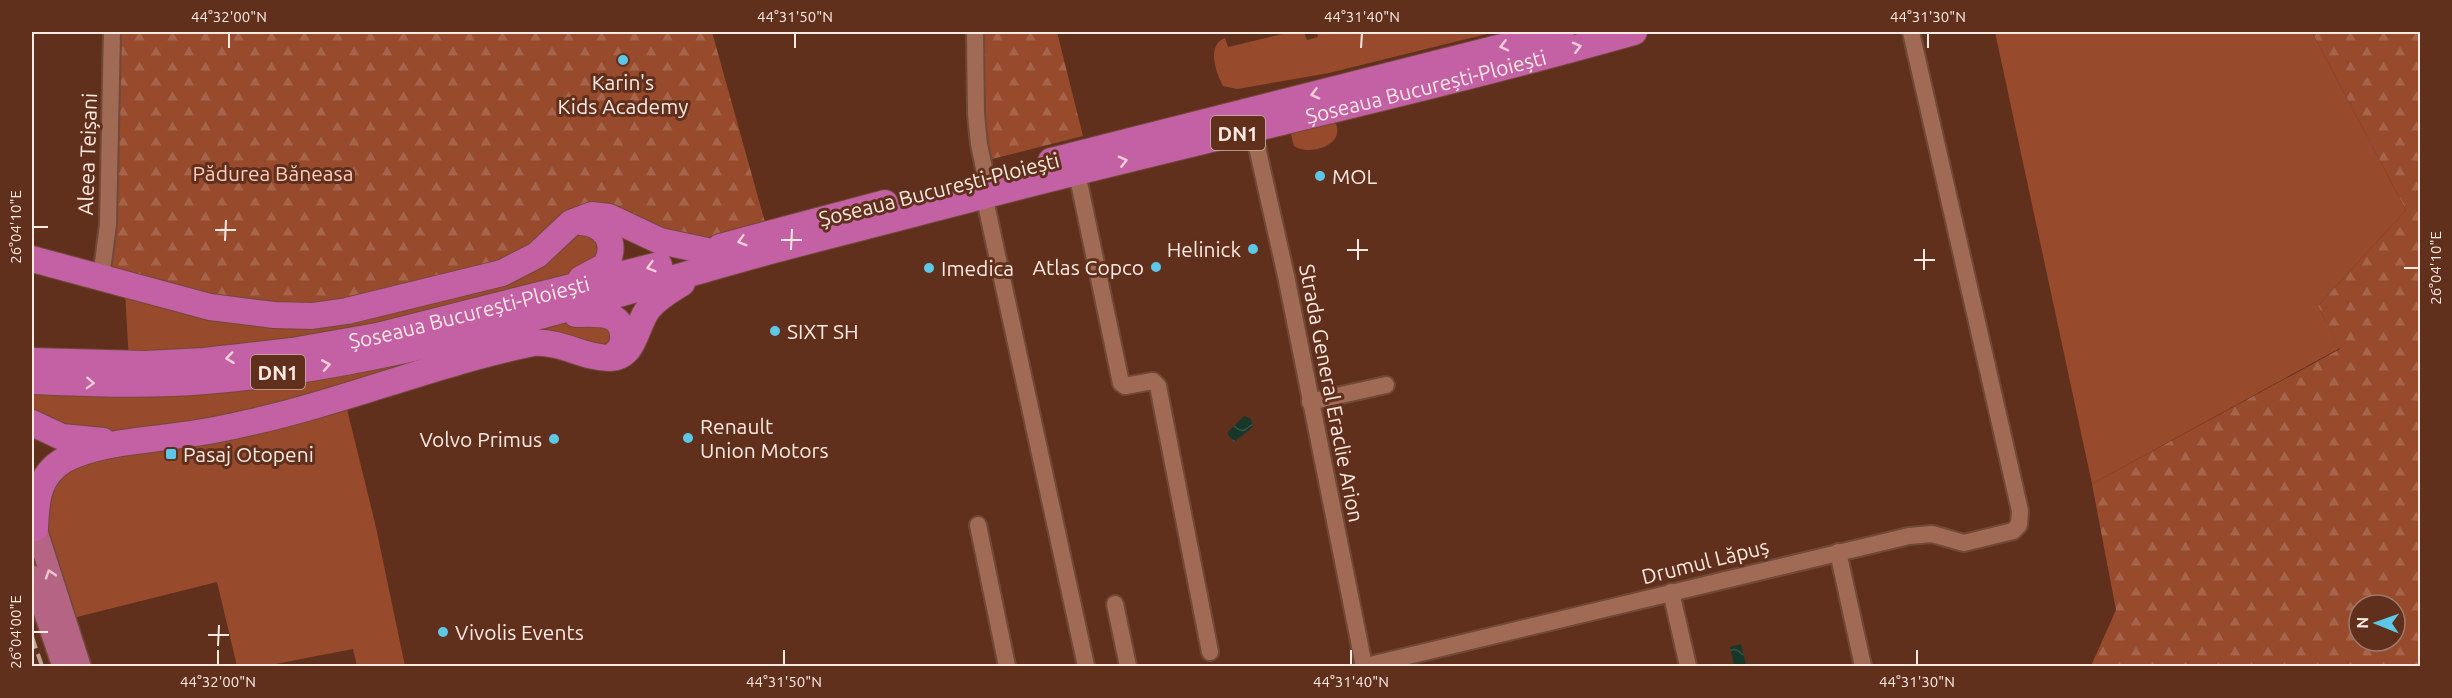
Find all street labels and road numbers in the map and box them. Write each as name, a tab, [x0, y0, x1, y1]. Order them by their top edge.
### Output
street label: Șoseaua București-Ploiești	[1303, 45, 1549, 128]
street label: Aleea Teișani	[73, 92, 101, 216]
road number: DN1	[1211, 116, 1265, 150]
street label: Șoseaua București-Ploiești	[816, 147, 1062, 231]
street label: Strada General Eraclie Arion	[1295, 262, 1369, 524]
street label: Șoseaua București-Ploiești	[347, 271, 592, 353]
road number: DN1	[251, 355, 305, 389]
street label: Drumul Lăpuș	[1639, 534, 1771, 588]

